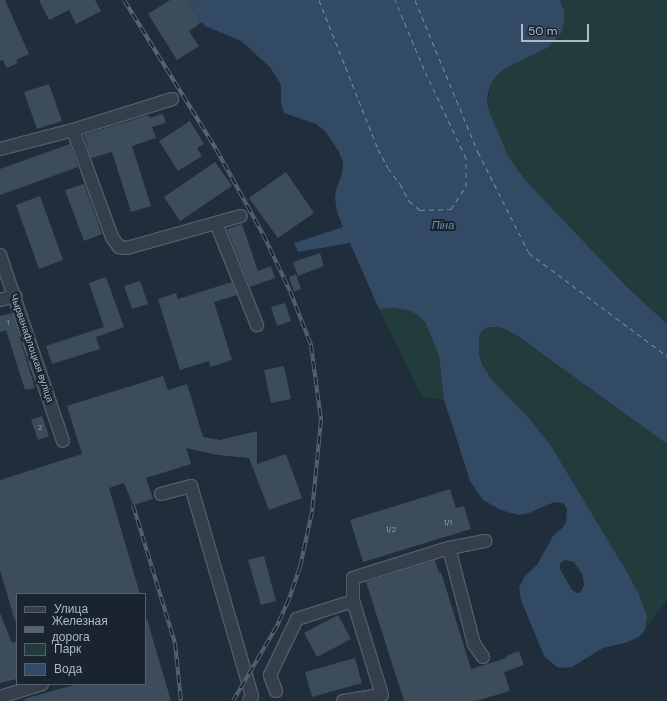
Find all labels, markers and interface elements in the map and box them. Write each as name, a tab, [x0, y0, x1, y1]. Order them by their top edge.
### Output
scale bar	[523, 16, 591, 42]
text: 50 m	[528, 23, 557, 39]
water label: Піна	[432, 218, 454, 232]
street label: Чырванафлоцкая вуліца	[8, 292, 56, 404]
house number: 1	[7, 318, 9, 328]
house number: 2	[38, 423, 42, 433]
house number: 1/1	[444, 518, 452, 528]
house number: 1/2	[386, 525, 396, 535]
legend	[16, 593, 146, 685]
text: Улица	[54, 601, 88, 617]
text: Железная дорога	[52, 613, 108, 645]
text: Парк	[54, 641, 81, 657]
text: Вода	[54, 661, 82, 677]

